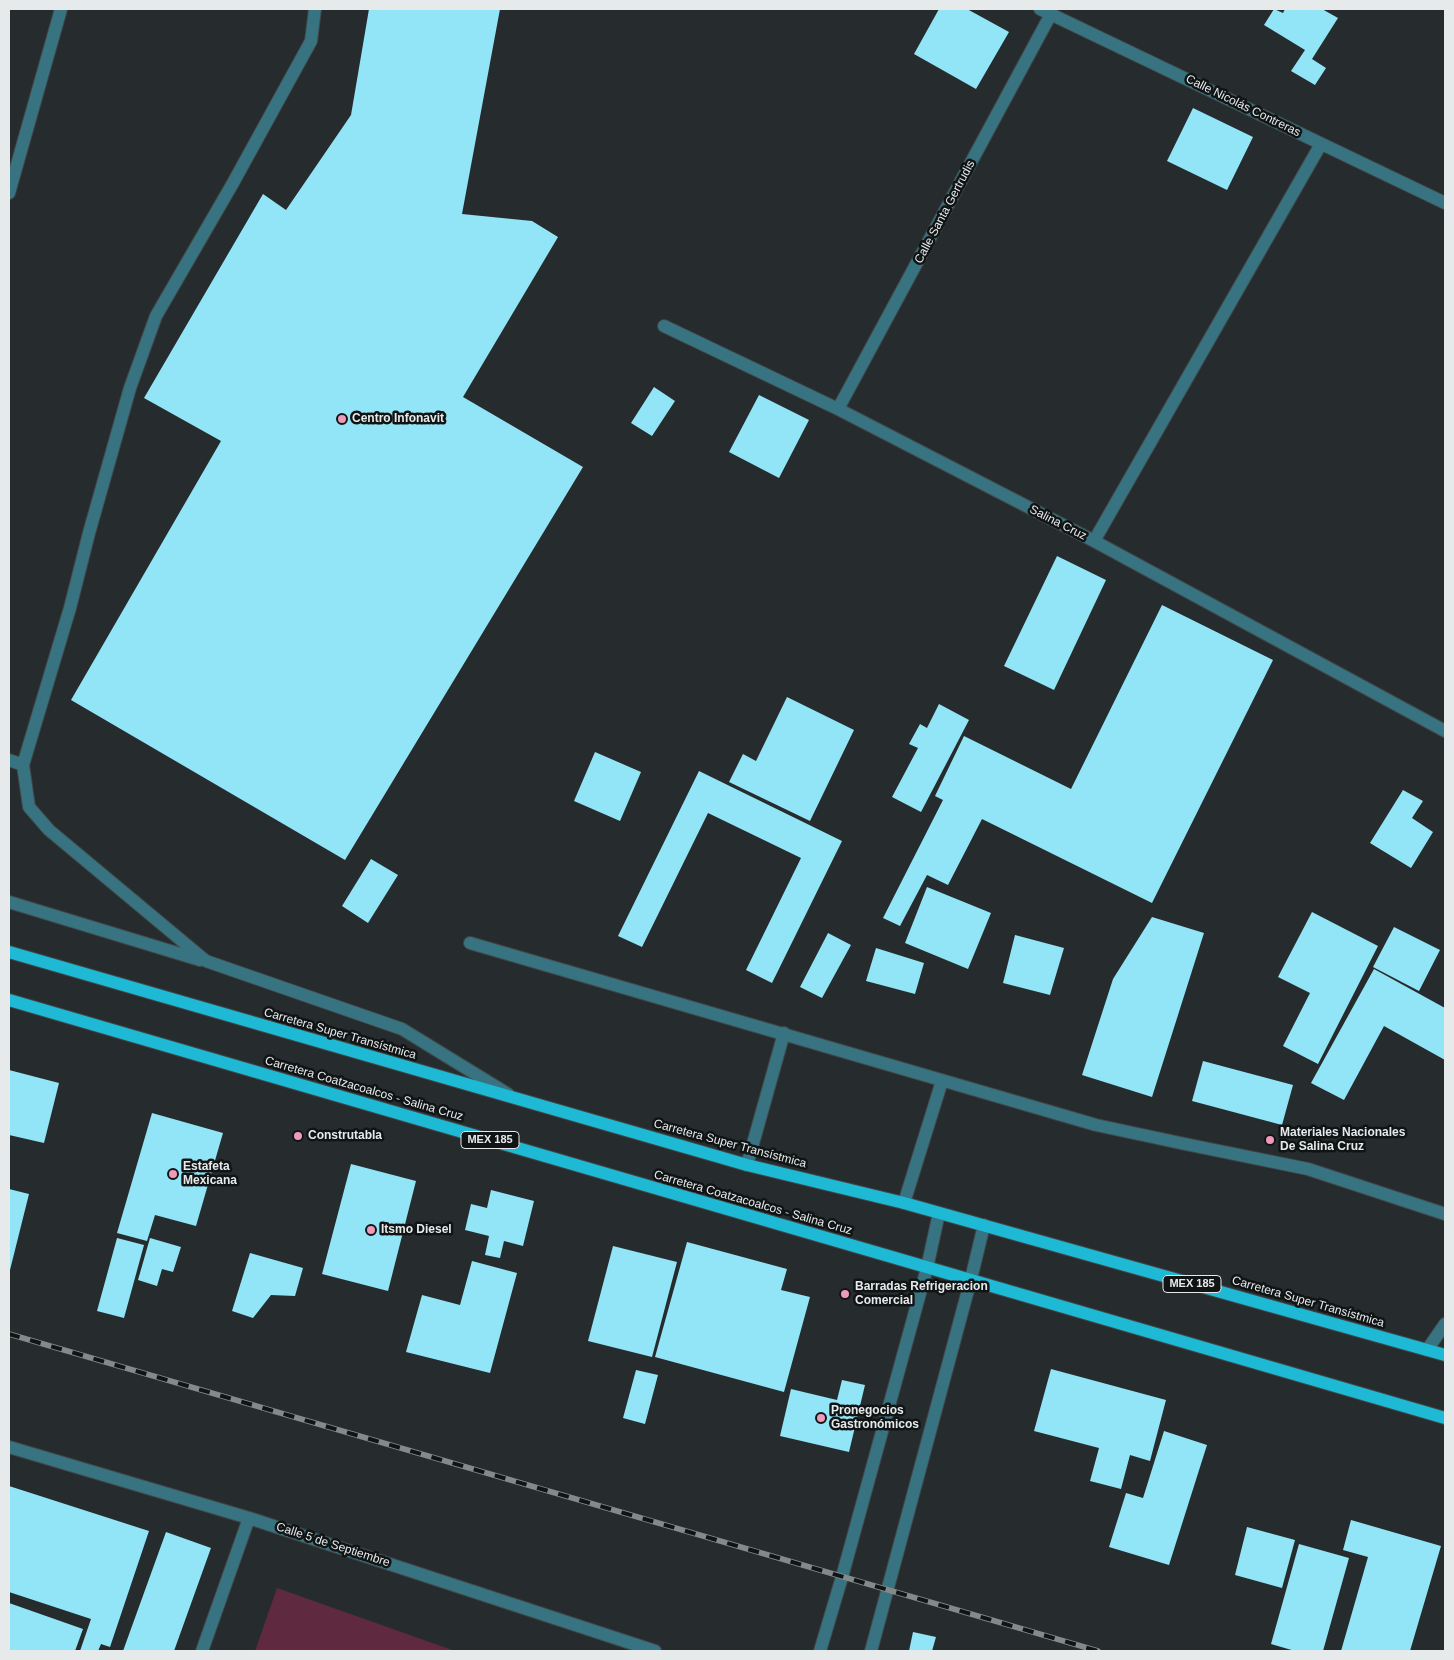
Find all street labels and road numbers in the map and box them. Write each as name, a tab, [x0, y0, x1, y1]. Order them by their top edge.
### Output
street label: Calle Nicolás Contreras	[1183, 72, 1303, 140]
street label: Calle Santa Gertrudis	[912, 158, 978, 266]
street label: Salina Cruz	[1027, 503, 1089, 543]
street label: Carretera Super Transístmica	[262, 1005, 418, 1063]
street label: Carretera Coatzacoalcos - Salina Cruz	[263, 1054, 465, 1124]
street label: Carretera Super Transístmica	[652, 1117, 808, 1171]
road number: MEX 185	[461, 1132, 519, 1148]
street label: Carretera Coatzacoalcos - Salina Cruz	[652, 1168, 854, 1238]
street label: Carretera Super Transístmica	[1230, 1273, 1386, 1331]
road number: MEX 185	[1163, 1276, 1221, 1292]
street label: Calle 5 de Septiembre	[274, 1520, 392, 1570]

